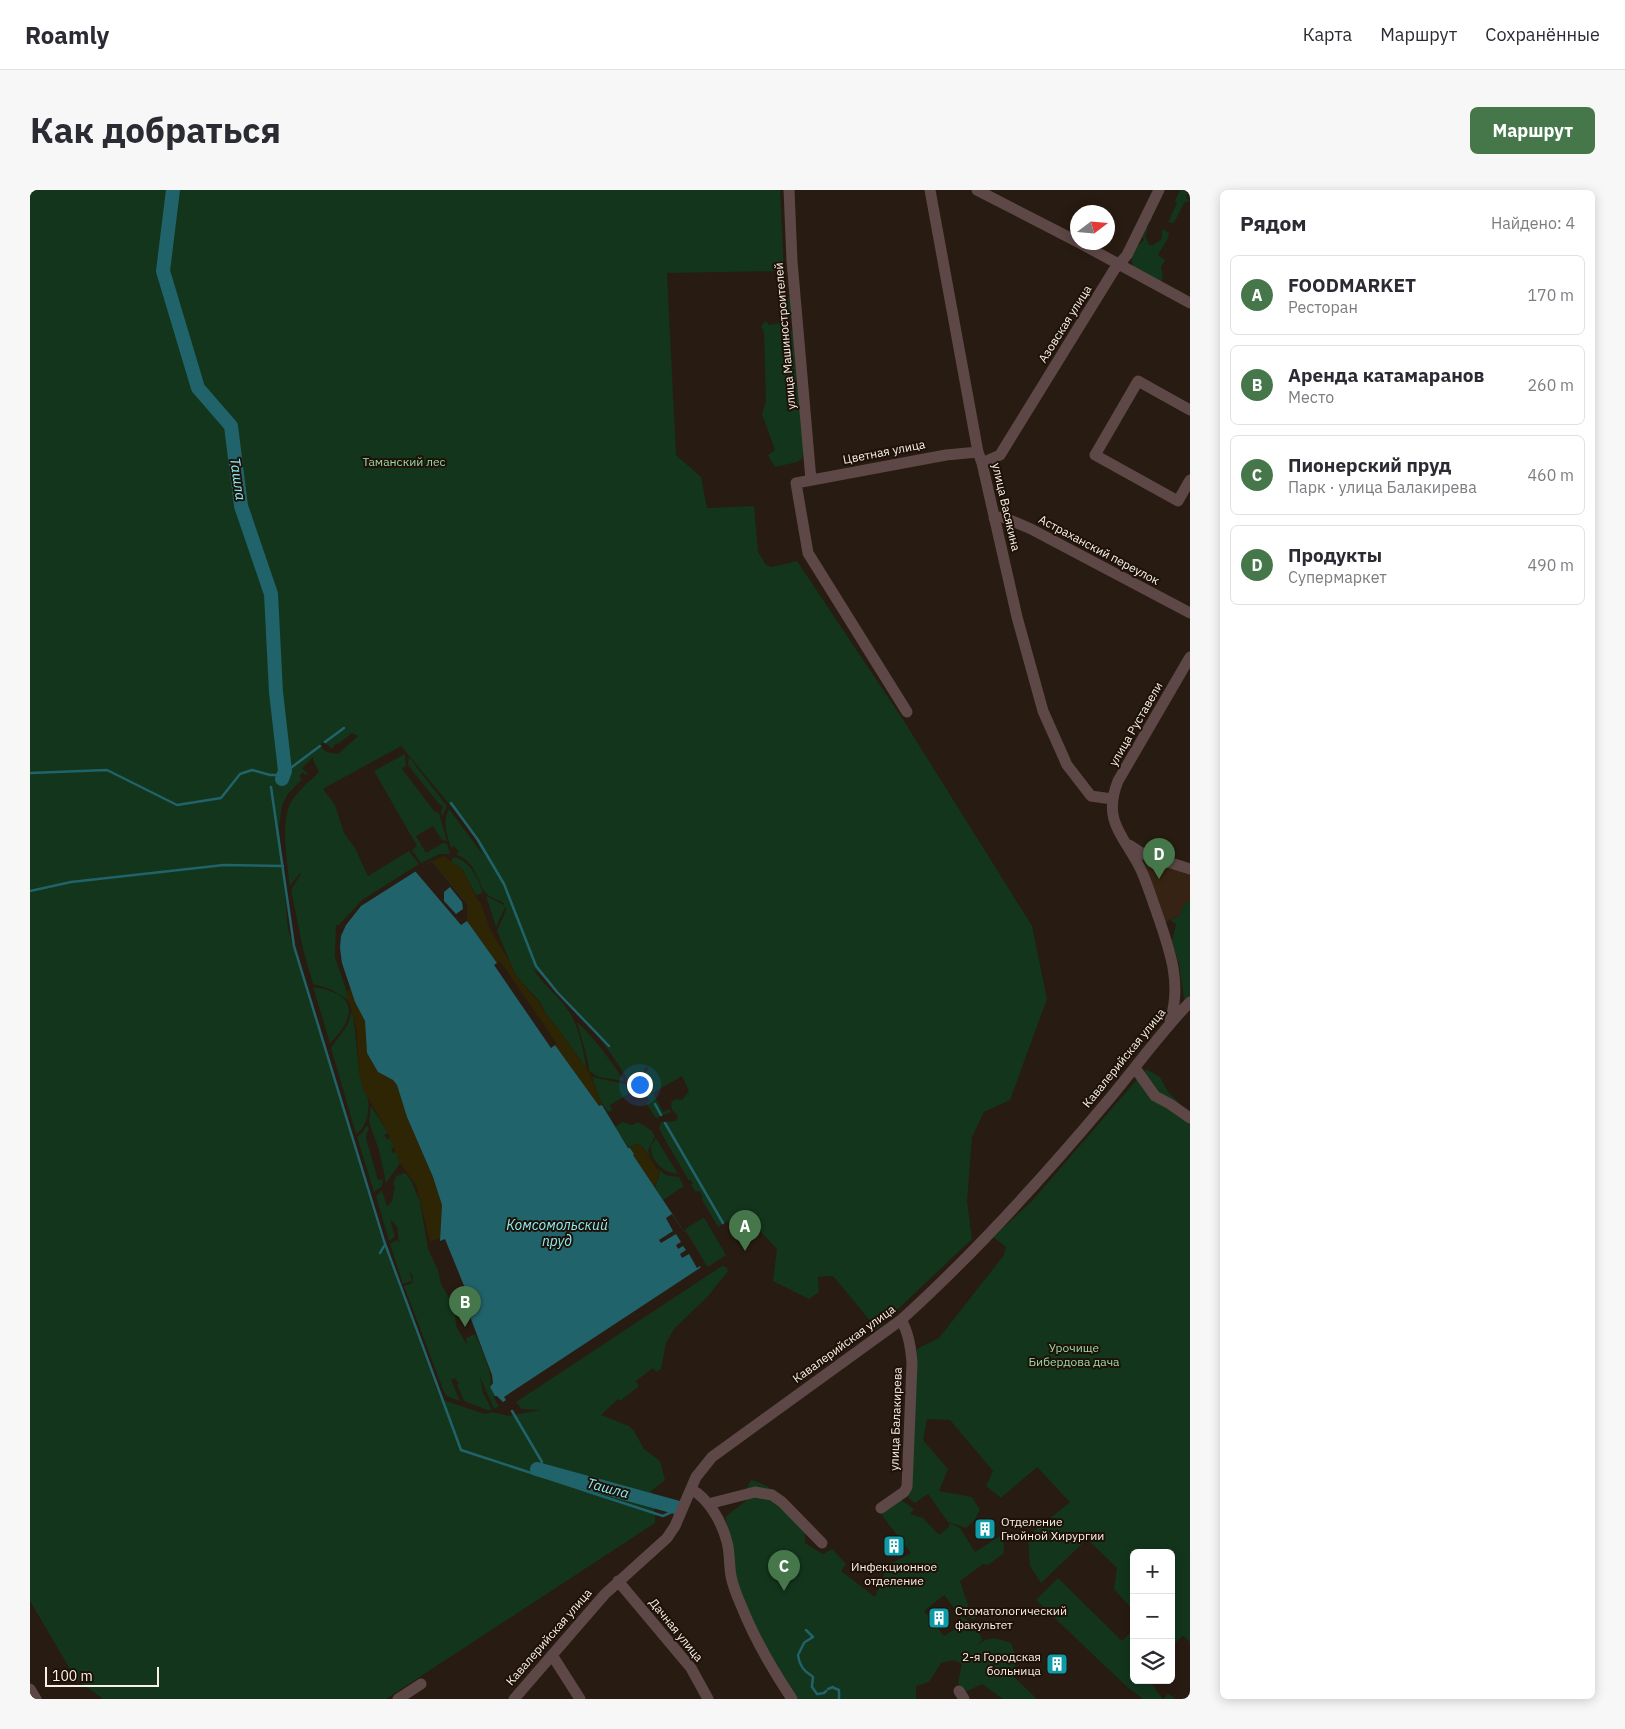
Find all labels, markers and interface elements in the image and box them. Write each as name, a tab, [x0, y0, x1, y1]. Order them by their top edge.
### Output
text: Roamly	[25, 19, 109, 51]
text: Карта	[1303, 23, 1352, 46]
text: Маршрут	[1380, 23, 1457, 46]
text: Сохранённые	[1485, 23, 1600, 46]
text: Как добраться	[30, 107, 281, 153]
button: Маршрут	[1470, 107, 1595, 154]
north arrow	[1070, 205, 1115, 250]
text: Рядом	[1240, 209, 1307, 237]
text: Найдено: 4	[1491, 213, 1575, 233]
street label: улица Машиностроителей	[771, 262, 798, 410]
text: FOODMARKET	[1288, 273, 1416, 297]
street label: Азовская улица	[1035, 282, 1095, 365]
text: A	[1252, 285, 1262, 305]
text: 170 m	[1527, 285, 1574, 305]
text: Ресторан	[1288, 297, 1358, 317]
text: Аренда катамаранов	[1288, 363, 1485, 387]
text: B	[1252, 375, 1262, 395]
text: 260 m	[1527, 375, 1574, 395]
text: Место	[1288, 387, 1334, 407]
street label: Цветная улица	[841, 436, 927, 467]
text: Пионерский пруд	[1288, 453, 1451, 477]
park label: Таманский лес	[362, 454, 446, 469]
water label: Ташла	[226, 457, 250, 501]
street label: улица Васякина	[989, 461, 1024, 553]
text: C	[1252, 465, 1262, 485]
text: 460 m	[1527, 465, 1574, 485]
text: Парк · улица Балакирева	[1288, 477, 1477, 497]
street label: Астраханский переулок	[1036, 511, 1163, 588]
text: Продукты	[1288, 543, 1382, 567]
text: D	[1251, 555, 1263, 575]
text: 490 m	[1527, 555, 1574, 575]
text: Супермаркет	[1288, 567, 1387, 587]
street label: улица Руставели	[1105, 679, 1166, 768]
pin: D	[1143, 838, 1175, 879]
street label: Кавалерийская улица	[1079, 1005, 1169, 1110]
your location	[627, 1072, 653, 1098]
pin: A	[729, 1210, 761, 1251]
water label: Комсомольский пруд	[506, 1216, 608, 1250]
pin: B	[449, 1286, 481, 1327]
street label: Кавалерийская улица	[789, 1301, 898, 1386]
park label: Урочище Бибердова дача	[1028, 1340, 1120, 1369]
street label: улица Балакирева	[886, 1366, 905, 1471]
water label: Ташла	[585, 1474, 631, 1502]
place label: Отделение Гнойной Хирургии	[1001, 1514, 1104, 1543]
building icon: Отделение Гнойной Хирургии	[973, 1517, 997, 1541]
building icon: Инфекционное отделение	[882, 1534, 906, 1558]
map controls	[1130, 1549, 1175, 1684]
button: +	[1130, 1549, 1175, 1594]
pin: C	[768, 1550, 800, 1591]
place label: Инфекционное отделение	[851, 1559, 937, 1588]
street label: Кавалерийская улица	[503, 1585, 595, 1688]
button: −	[1130, 1594, 1175, 1639]
street label: Дачная улица	[646, 1595, 707, 1665]
place label: Стоматологический факультет	[955, 1603, 1067, 1632]
building icon: Стоматологический факультет	[927, 1606, 951, 1630]
button: layers	[1130, 1639, 1175, 1684]
place label: 2-я Городская больница	[962, 1649, 1042, 1678]
building icon: 2-я Городская больница	[1045, 1652, 1069, 1676]
scale bar	[45, 1664, 159, 1687]
text: 100 m	[52, 1667, 93, 1685]

